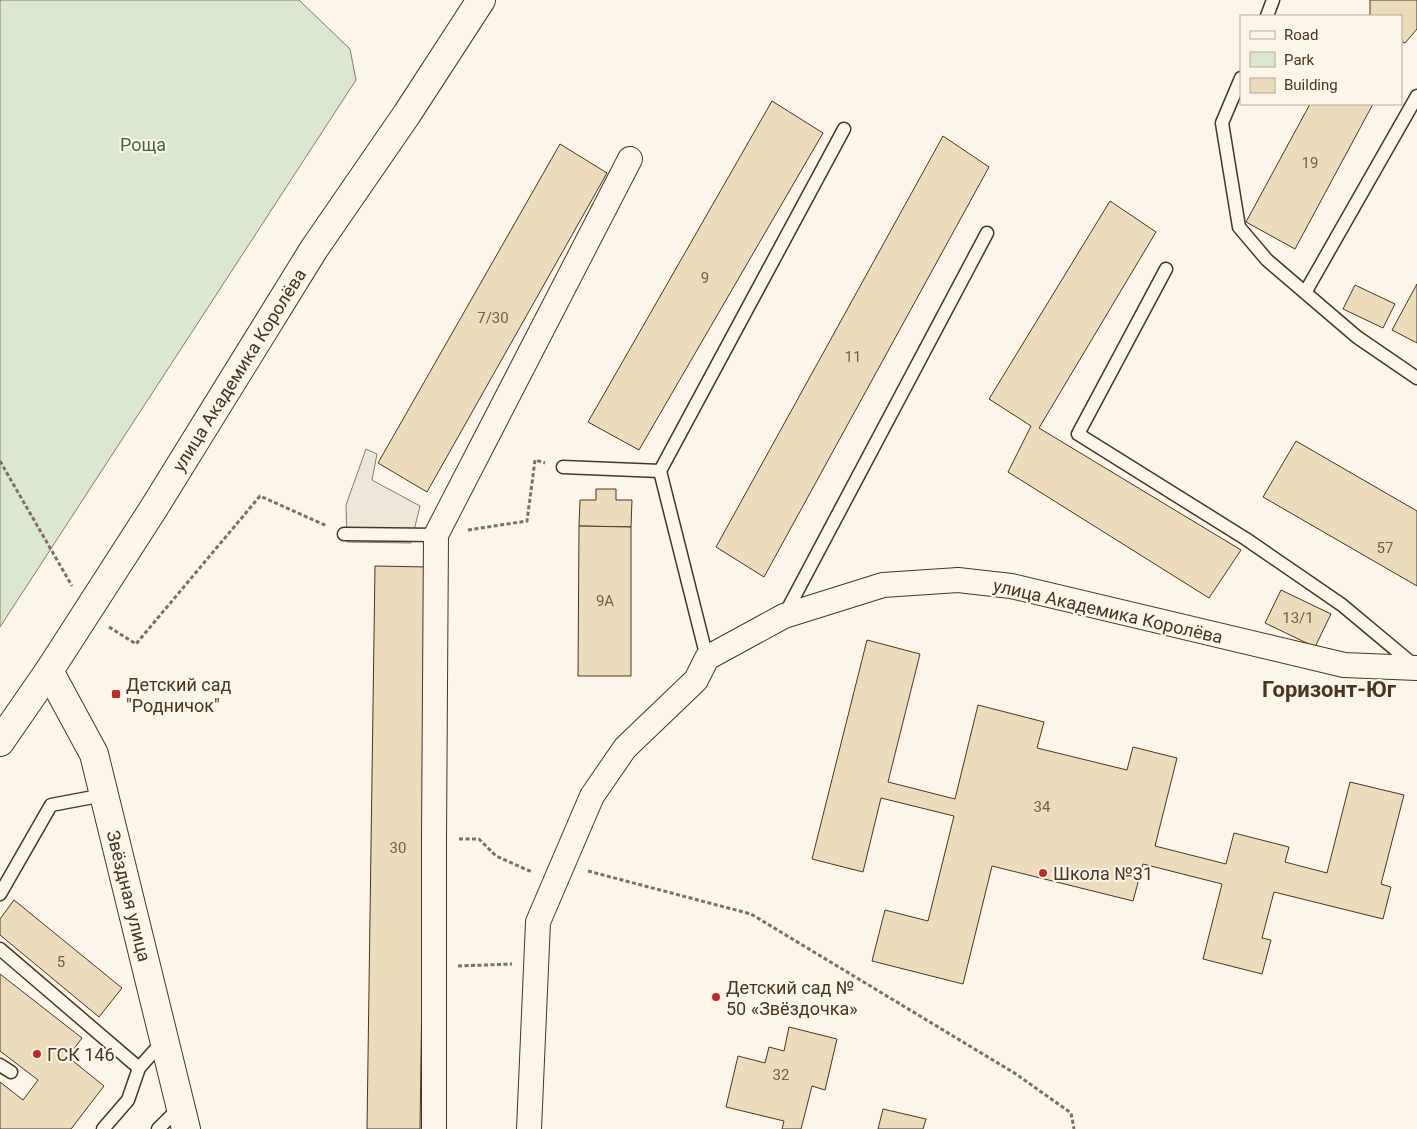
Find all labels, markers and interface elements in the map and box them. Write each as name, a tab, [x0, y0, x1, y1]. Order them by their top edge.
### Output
legend	[1240, 15, 1402, 105]
text: Road	[1284, 26, 1318, 44]
text: Park	[1284, 51, 1315, 69]
text: Building	[1284, 76, 1338, 94]
park label: Роща	[120, 134, 166, 155]
house number: 19	[1302, 154, 1318, 172]
street label: улица Академика Королёва	[168, 265, 310, 475]
house number: 9	[701, 269, 709, 287]
house number: 7/30	[477, 309, 509, 327]
house number: 11	[845, 348, 861, 366]
house number: 57	[1377, 539, 1393, 557]
street label: улица Академика Королёва	[991, 574, 1225, 648]
house number: 9А	[596, 592, 614, 610]
house number: 13/1	[1282, 609, 1314, 627]
place label: Детский сад "Родничок"	[126, 674, 232, 716]
district label: Горизонт-Юг	[1262, 677, 1397, 702]
marker: Детский сад "Родничок"	[110, 688, 122, 700]
house number: 34	[1034, 798, 1051, 816]
street label: Звёздная улица	[103, 828, 155, 964]
house number: 30	[390, 839, 406, 857]
place label: Школа №31	[1053, 863, 1153, 884]
marker: Школа №31	[1037, 867, 1049, 879]
house number: 5	[57, 953, 65, 971]
place label: Детский сад № 50 «Звёздочка»	[726, 977, 858, 1019]
marker: Детский сад № 50 «Звёздочка»	[710, 991, 722, 1003]
place label: ГСК 146	[47, 1044, 115, 1065]
marker: ГСК 146	[31, 1048, 43, 1060]
house number: 32	[773, 1066, 789, 1084]

